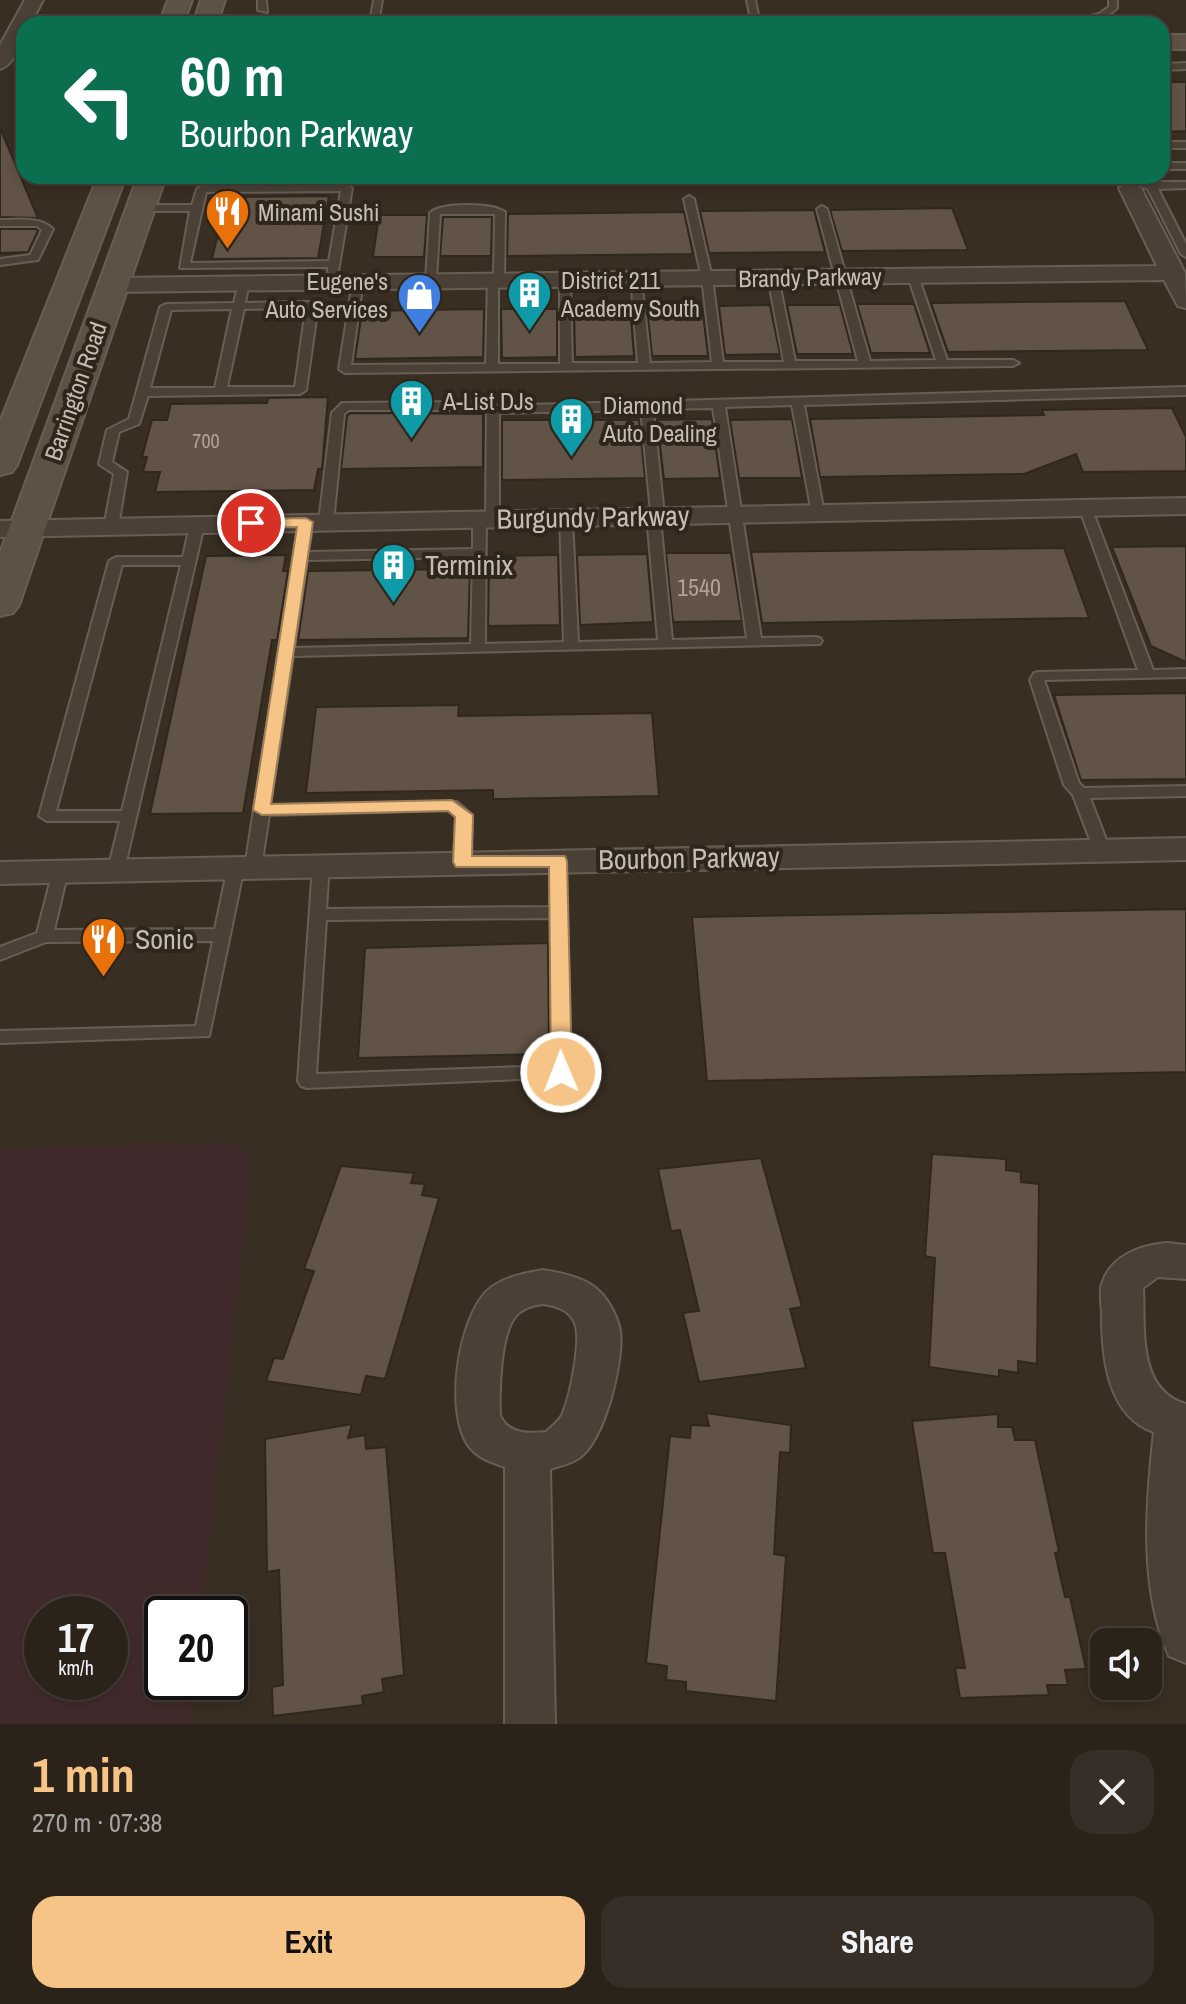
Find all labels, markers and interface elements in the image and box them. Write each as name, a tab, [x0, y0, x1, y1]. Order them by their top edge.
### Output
text: 60 m	[180, 38, 285, 113]
icon: left	[48, 48, 152, 152]
text: Bourbon Parkway	[180, 110, 413, 158]
restaurant icon: Minami Sushi	[203, 188, 251, 251]
place label: Minami Sushi	[258, 196, 379, 228]
street label: Brandy Parkway	[738, 260, 882, 294]
place label: District 211 Academy South	[560, 264, 700, 324]
place label: Eugene's Auto Services	[264, 265, 388, 325]
building icon: District 211 Academy South	[506, 270, 554, 333]
shop icon: Eugene's Auto Services	[395, 271, 443, 334]
street label: Barrington Road	[36, 318, 114, 464]
building icon: A-List DJs	[388, 377, 436, 440]
place label: A-List DJs	[442, 385, 534, 417]
place label: Diamond Auto Dealing	[602, 389, 717, 449]
building icon: Diamond Auto Dealing	[548, 395, 596, 458]
house number: 700	[192, 427, 220, 454]
pin	[217, 489, 285, 557]
street label: Burgundy Parkway	[496, 496, 690, 538]
icon: arrive	[229, 501, 273, 545]
building icon: Terminix	[370, 541, 418, 604]
place label: Terminix	[425, 546, 514, 584]
house number: 1540	[677, 571, 721, 603]
street label: Bourbon Parkway	[598, 837, 780, 879]
restaurant icon: Sonic	[80, 915, 128, 978]
place label: Sonic	[135, 920, 194, 958]
position arrow	[519, 1030, 603, 1114]
speed limit sign: 20	[144, 1596, 248, 1700]
text: 17	[58, 1611, 94, 1664]
map controls	[1090, 1628, 1162, 1700]
button: sound	[1090, 1628, 1162, 1700]
text: km/h	[58, 1654, 94, 1681]
text: 1 min	[32, 1742, 135, 1807]
button: close	[1070, 1750, 1154, 1834]
text: 270 m · 07:38	[32, 1805, 162, 1840]
button: Exit	[32, 1896, 585, 1988]
button: Share	[601, 1896, 1154, 1988]

